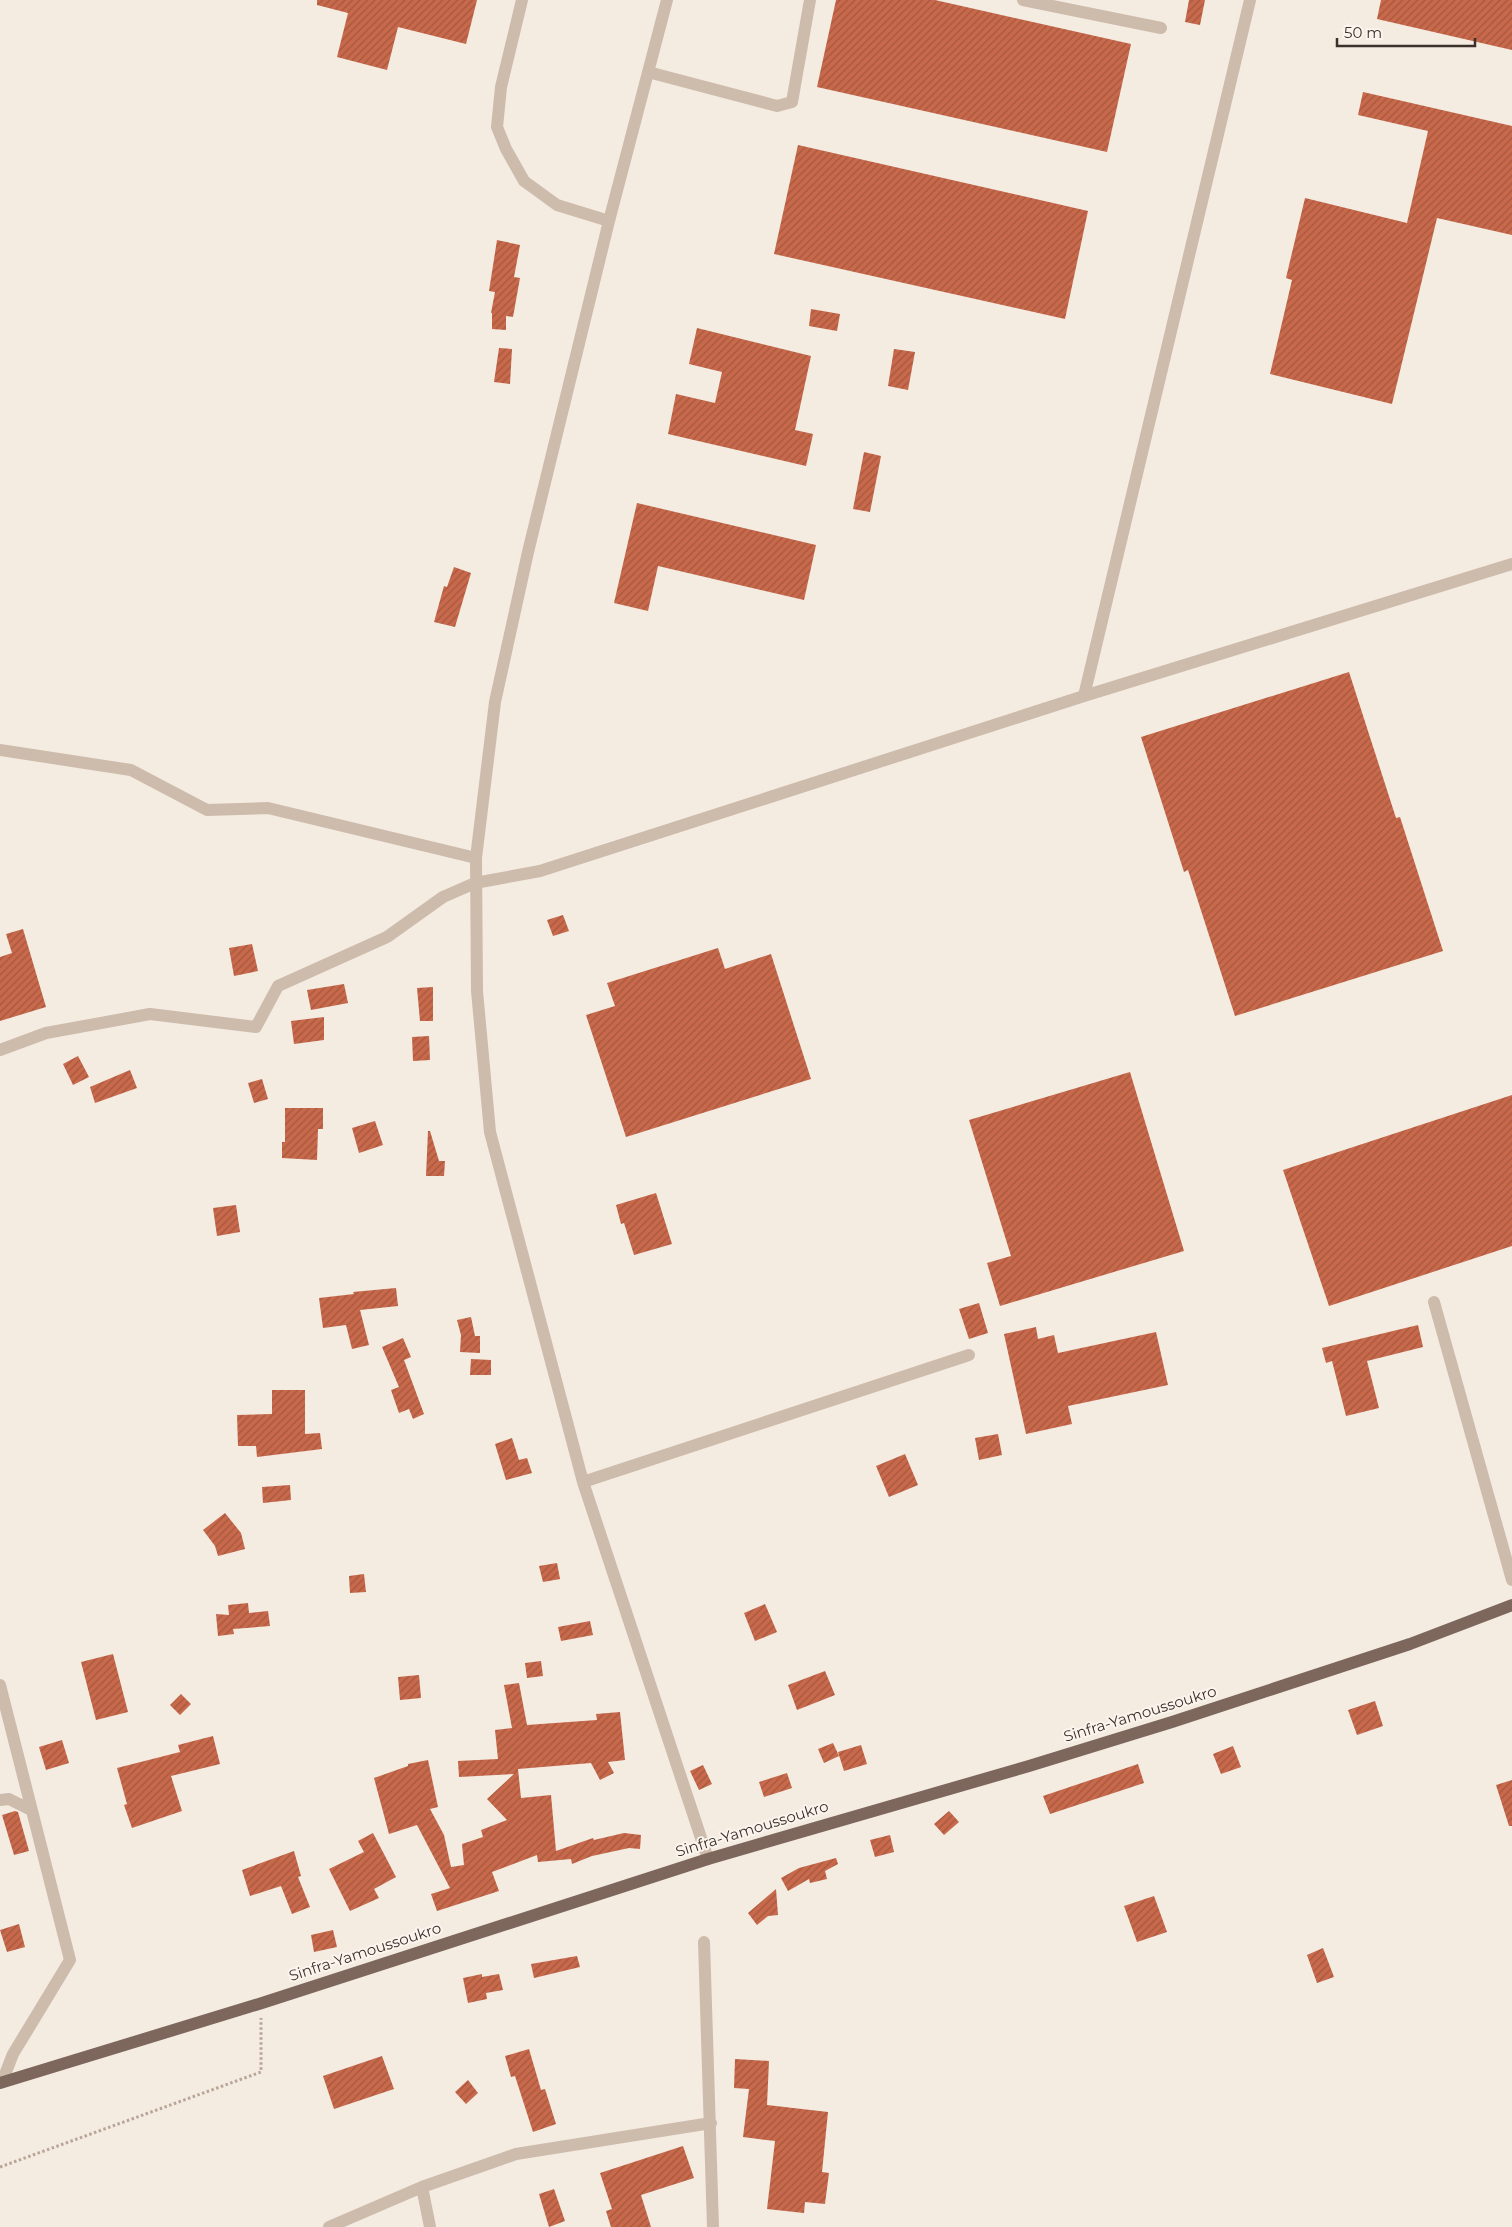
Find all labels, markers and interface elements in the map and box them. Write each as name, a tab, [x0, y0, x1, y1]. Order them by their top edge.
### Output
scale bar	[1337, 15, 1474, 47]
text: 50 m	[1344, 23, 1382, 42]
street label: Sinfra-Yamoussoukro	[1061, 1681, 1219, 1746]
street label: Sinfra-Yamoussoukro	[673, 1796, 831, 1861]
street label: Sinfra-Yamoussoukro	[286, 1918, 443, 1985]

